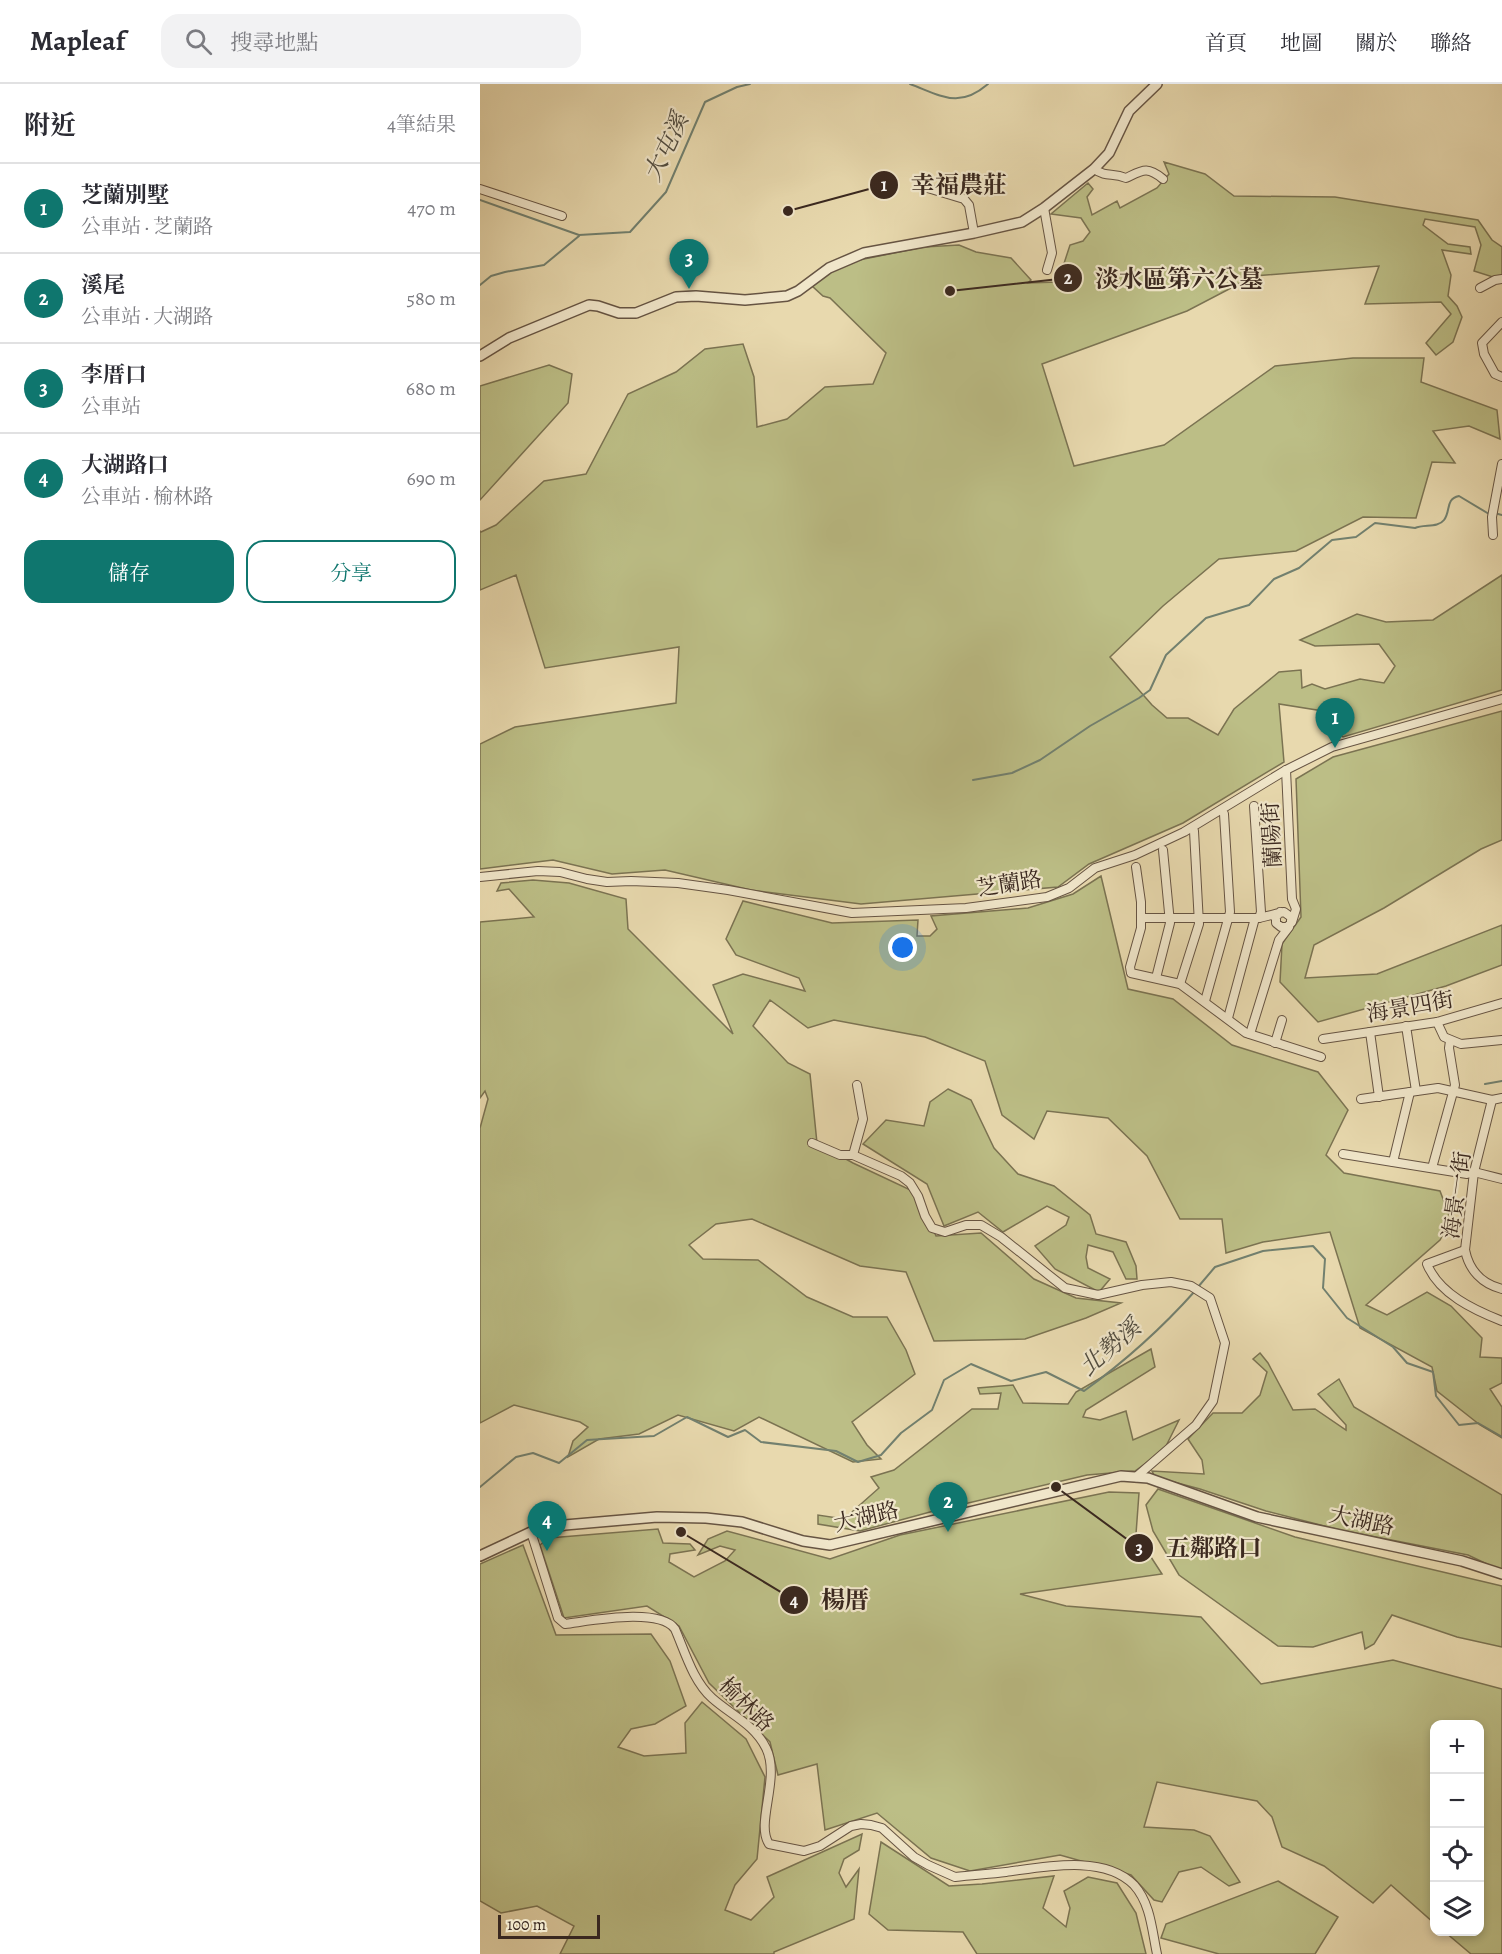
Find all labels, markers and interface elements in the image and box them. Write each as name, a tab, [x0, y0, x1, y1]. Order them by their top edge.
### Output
search box	[161, 14, 581, 68]
text: Mapleaf	[30, 22, 125, 60]
icon: search	[182, 25, 215, 58]
text: 搜尋地點	[230, 28, 318, 58]
text: 首頁	[1205, 29, 1247, 57]
text: 地圖	[1280, 29, 1322, 57]
text: 關於	[1355, 29, 1397, 57]
text: 聯絡	[1430, 29, 1472, 57]
water label: 大屯溪	[636, 105, 697, 186]
text: 附近	[24, 108, 76, 143]
text: 4筆結果	[387, 111, 456, 138]
callout: 幸福農莊	[869, 164, 1019, 206]
text: 幸福農莊	[911, 169, 1007, 201]
text: 1	[881, 173, 888, 197]
text: 芝蘭別墅	[81, 180, 169, 210]
text: 1	[40, 195, 47, 222]
text: 470 m	[407, 195, 456, 222]
text: 公車站 · 芝蘭路	[81, 213, 213, 240]
pin: 3	[670, 240, 708, 289]
callout: 淡水區第六公墓	[1053, 257, 1275, 299]
text: 淡水區第六公墓	[1095, 263, 1263, 295]
text: 2	[1064, 266, 1073, 290]
text: 溪尾	[81, 270, 125, 300]
text: 2	[39, 285, 48, 312]
text: 580 m	[406, 285, 456, 312]
text: 公車站 · 大湖路	[81, 303, 213, 330]
text: 李厝口	[81, 360, 147, 390]
text: 3	[39, 375, 48, 402]
text: 680 m	[406, 375, 456, 402]
text: 公車站	[81, 393, 141, 420]
text: 大湖路口	[81, 450, 169, 480]
text: 4	[39, 465, 48, 492]
text: 690 m	[406, 465, 456, 492]
text: 公車站 · 榆林路	[81, 483, 213, 510]
button: 儲存	[24, 540, 234, 603]
button: 分享	[246, 540, 456, 603]
pin: 1	[1316, 698, 1354, 748]
street label: 蘭陽街	[1255, 801, 1289, 869]
street label: 芝蘭路	[974, 864, 1044, 904]
your location	[888, 933, 917, 962]
street label: 海景四街	[1364, 985, 1456, 1029]
street label: 海景一街	[1436, 1149, 1478, 1241]
water label: 北勢溪	[1072, 1309, 1150, 1383]
pin: 2	[928, 1482, 968, 1532]
street label: 大湖路	[831, 1495, 902, 1539]
street label: 大湖路	[1326, 1499, 1397, 1543]
pin: 4	[528, 1502, 566, 1551]
callout: 五鄰路口	[1124, 1527, 1274, 1569]
text: 五鄰路口	[1166, 1532, 1262, 1564]
text: 3	[1135, 1536, 1143, 1560]
callout: 楊厝	[779, 1579, 881, 1621]
text: 楊厝	[821, 1584, 869, 1616]
text: 4	[790, 1588, 799, 1612]
street label: 榆林路	[712, 1671, 780, 1738]
map controls	[1430, 1720, 1484, 1936]
button: +	[1430, 1720, 1484, 1774]
button: −	[1430, 1774, 1484, 1828]
button: locate	[1430, 1828, 1484, 1882]
button: layers	[1430, 1882, 1484, 1936]
scale bar	[498, 1912, 600, 1940]
text: 100 m	[507, 1914, 546, 1936]

